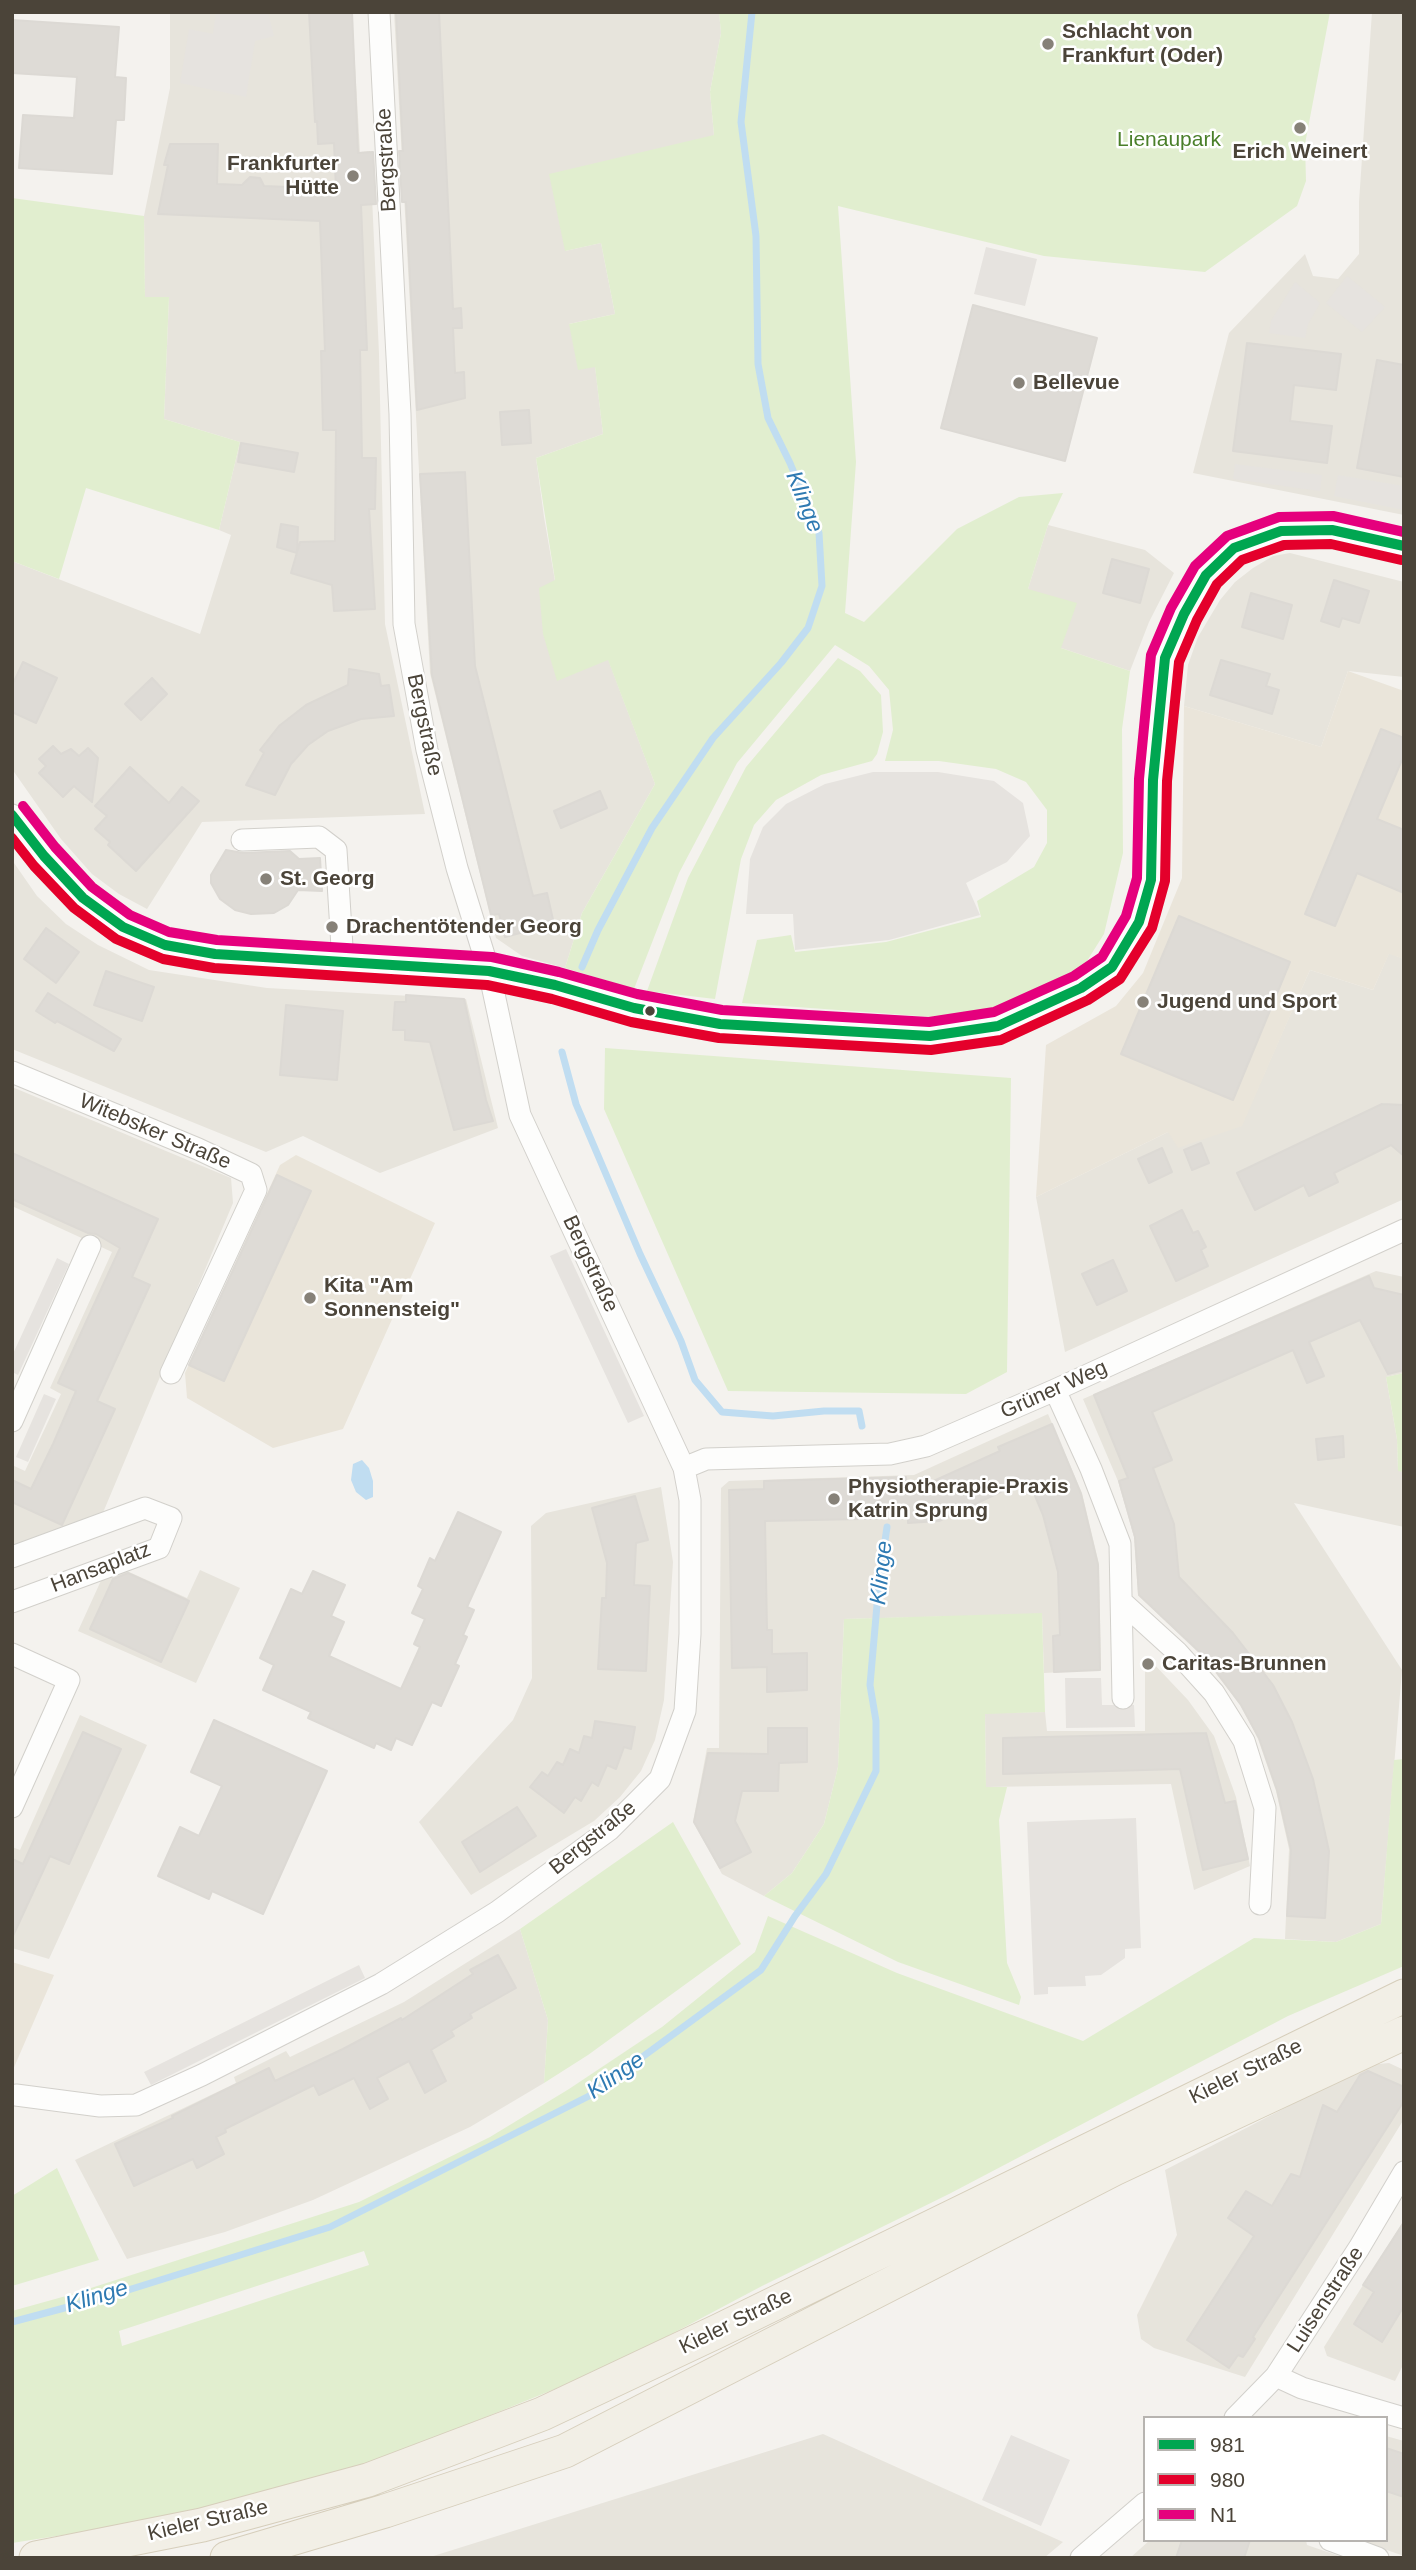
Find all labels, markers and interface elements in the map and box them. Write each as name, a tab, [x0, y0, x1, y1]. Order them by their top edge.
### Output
place label: Schlacht von Frankfurt (Oder)	[1062, 19, 1223, 69]
marker: Schlacht von Frankfurt (Oder)	[1040, 36, 1056, 52]
street label: Bergstraße	[372, 107, 402, 213]
marker: Erich Weinert	[1292, 120, 1308, 136]
park label: Lienaupark	[1117, 127, 1221, 153]
place label: Erich Weinert	[1233, 139, 1367, 165]
place label: Frankfurter Hütte	[227, 151, 339, 201]
marker: Frankfurter Hütte	[345, 168, 361, 184]
place label: Bellevue	[1033, 370, 1119, 396]
marker: Bellevue	[1011, 375, 1027, 391]
water label: Klinge	[779, 467, 829, 537]
street label: Bergstraße	[401, 672, 447, 778]
place label: St. Georg	[280, 866, 375, 892]
marker: St. Georg	[258, 871, 274, 887]
place label: Drachentötender Georg	[346, 914, 582, 940]
marker: Drachentötender Georg	[324, 919, 340, 935]
place label: Jugend und Sport	[1157, 989, 1337, 1015]
marker: Jugend und Sport	[1135, 994, 1151, 1010]
unlabelled marker	[643, 1004, 657, 1018]
street label: Witebsker Straße	[75, 1089, 235, 1175]
street label: Bergstraße	[557, 1212, 623, 1316]
place label: Kita "Am Sonnensteig"	[324, 1273, 460, 1323]
marker: Kita "Am Sonnensteig"	[302, 1290, 318, 1306]
street label: Grüner Weg	[997, 1355, 1111, 1425]
place label: Physiotherapie-Praxis Katrin Sprung	[848, 1474, 1069, 1524]
marker: Physiotherapie-Praxis Katrin Sprung	[826, 1491, 842, 1507]
street label: Hansaplatz	[47, 1537, 155, 1599]
water label: Klinge	[865, 1540, 899, 1606]
place label: Caritas-Brunnen	[1162, 1651, 1327, 1677]
marker: Caritas-Brunnen	[1140, 1656, 1156, 1672]
street label: Bergstraße	[545, 1796, 641, 1880]
street label: Kieler Straße	[1185, 2034, 1307, 2110]
water label: Klinge	[582, 2046, 650, 2106]
street label: Luisenstraße	[1282, 2242, 1370, 2358]
water label: Klinge	[62, 2274, 132, 2320]
street label: Kieler Straße	[675, 2284, 797, 2360]
legend	[1143, 2416, 1388, 2542]
text: 981	[1210, 2433, 1245, 2456]
text: 980	[1210, 2468, 1245, 2491]
street label: Kieler Straße	[145, 2495, 271, 2547]
text: N1	[1210, 2503, 1237, 2526]

